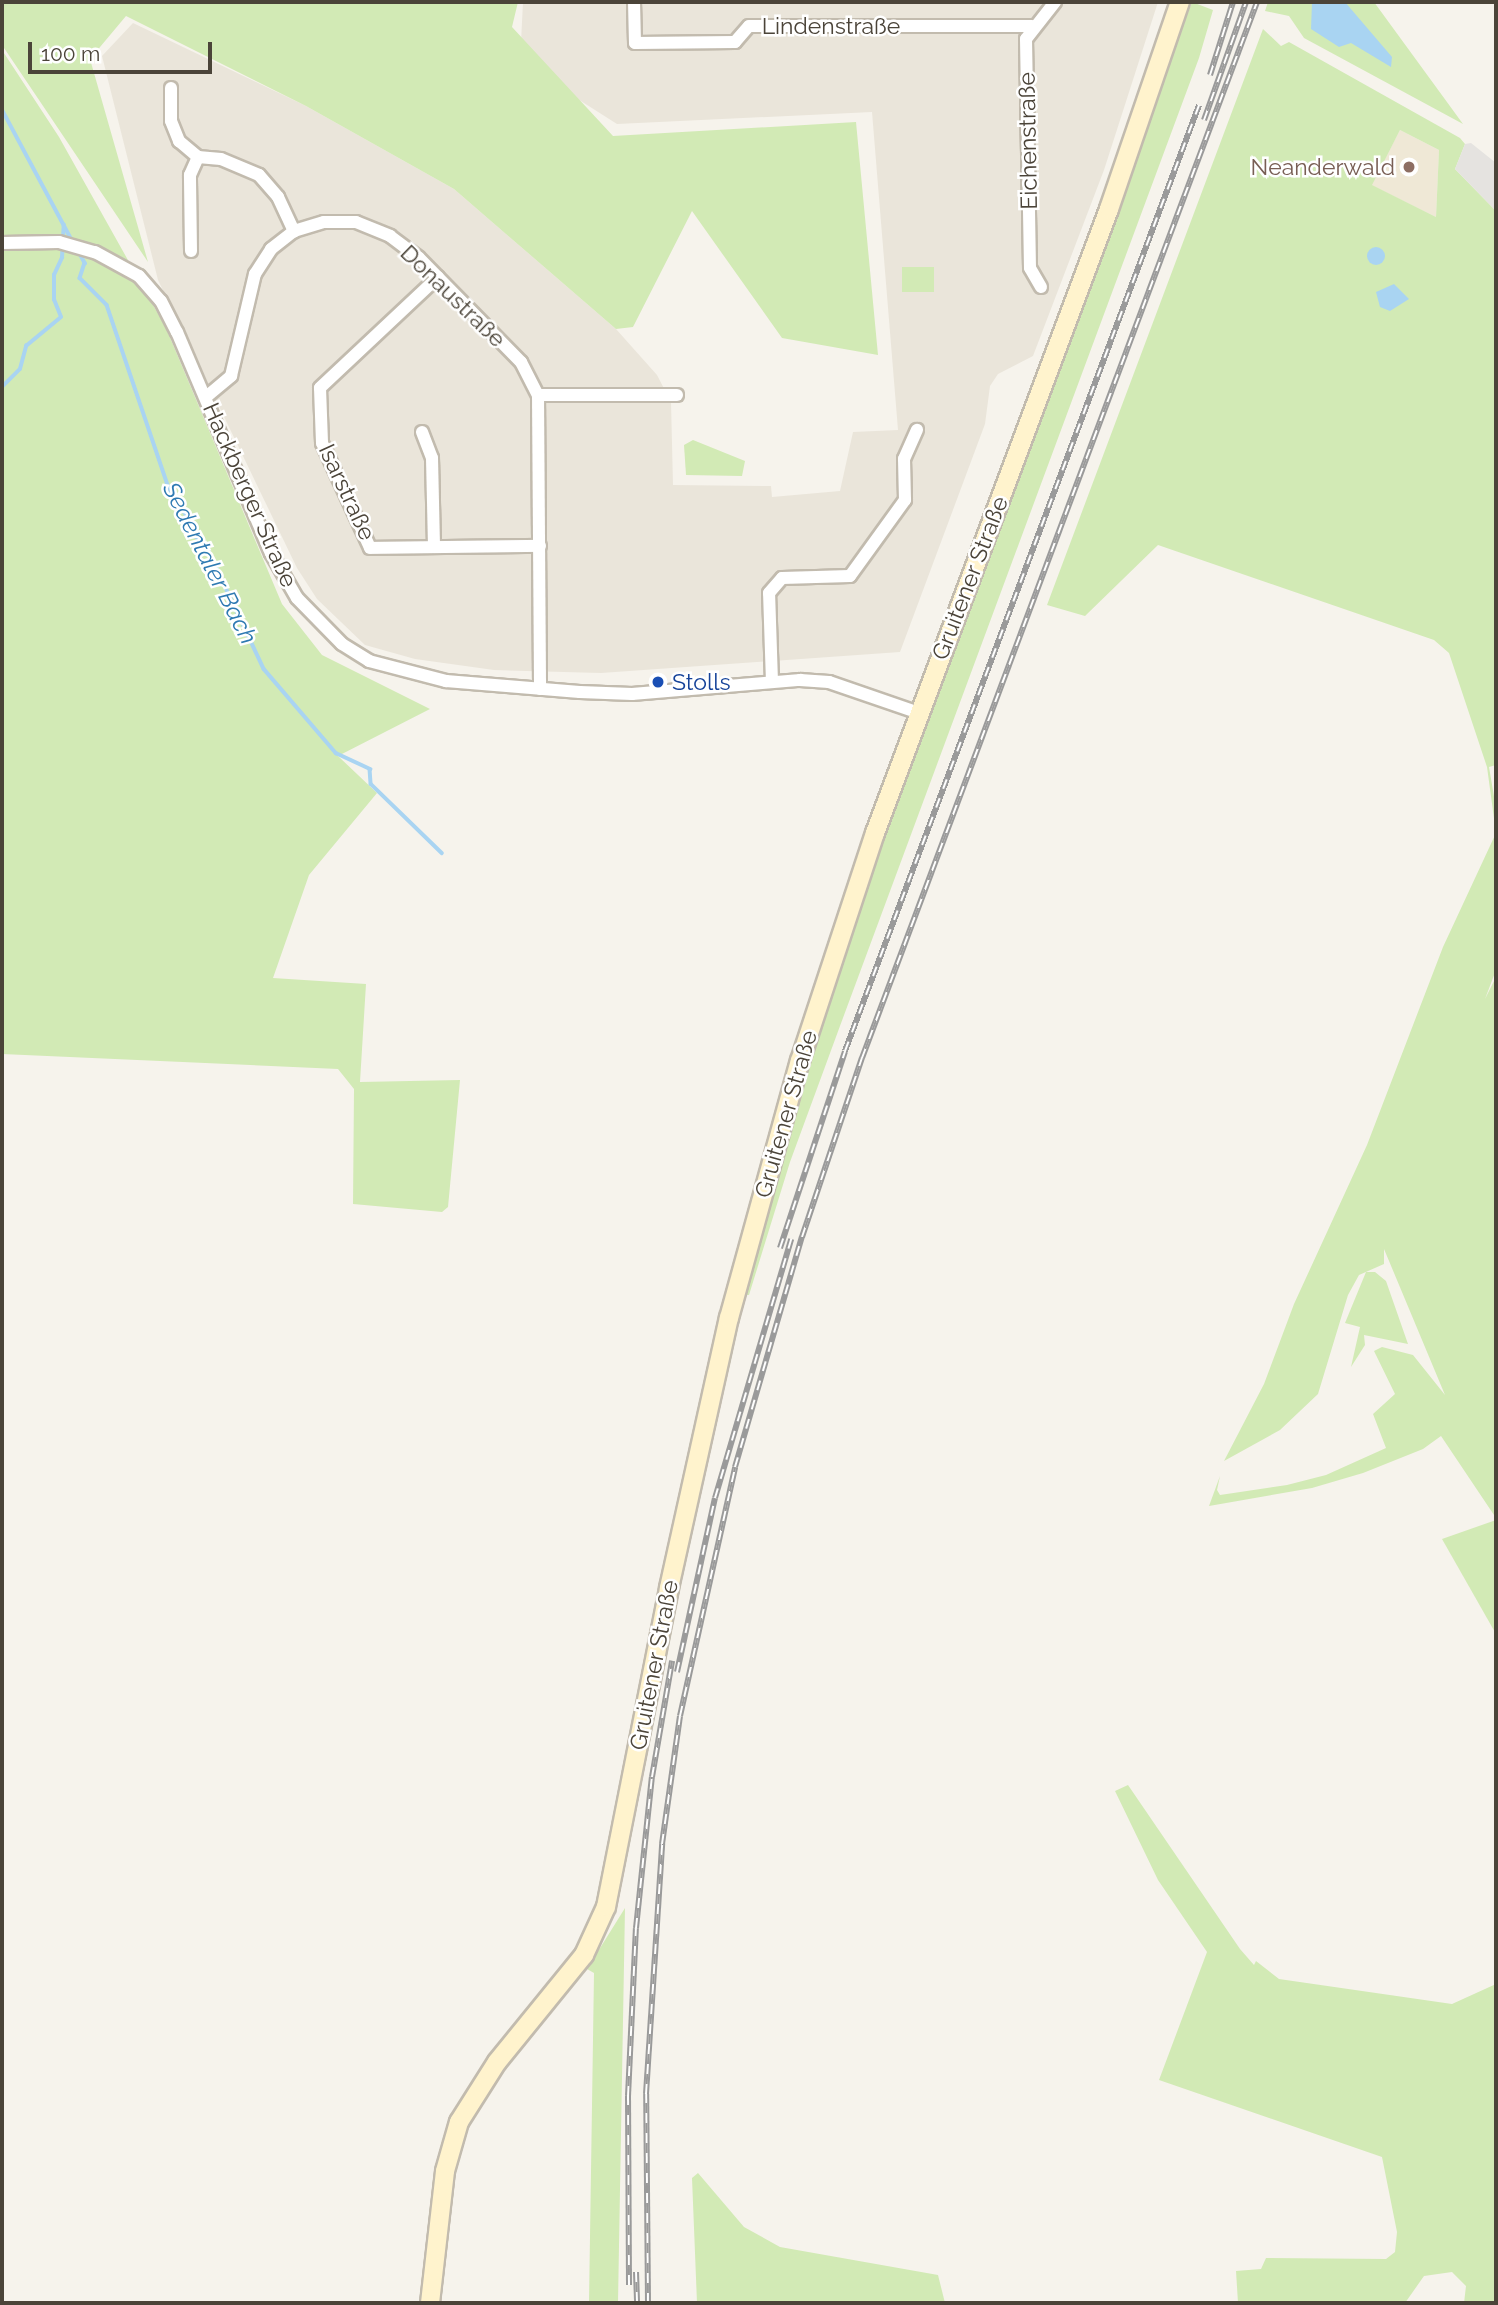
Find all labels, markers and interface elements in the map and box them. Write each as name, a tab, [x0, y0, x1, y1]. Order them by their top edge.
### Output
street label: Lindenstraße	[762, 12, 900, 40]
scale bar	[32, 28, 215, 72]
text: 100 m	[41, 41, 100, 66]
street label: Eichenstraße	[1013, 72, 1043, 210]
place label: Neanderwald	[1251, 153, 1395, 181]
marker: Neanderwald	[1401, 159, 1417, 175]
street label: Donaustraße	[395, 239, 511, 353]
street label: Hackberger Straße	[197, 398, 303, 592]
street label: Isarstraße	[313, 440, 381, 544]
water label: Sedentaler Bach	[157, 477, 263, 649]
street label: Gruitener Straße	[926, 492, 1014, 664]
place label: Stolls	[672, 668, 731, 696]
marker: Stolls	[650, 674, 666, 690]
street label: Gruitener Straße	[749, 1027, 823, 1201]
street label: Gruitener Straße	[624, 1577, 684, 1753]

